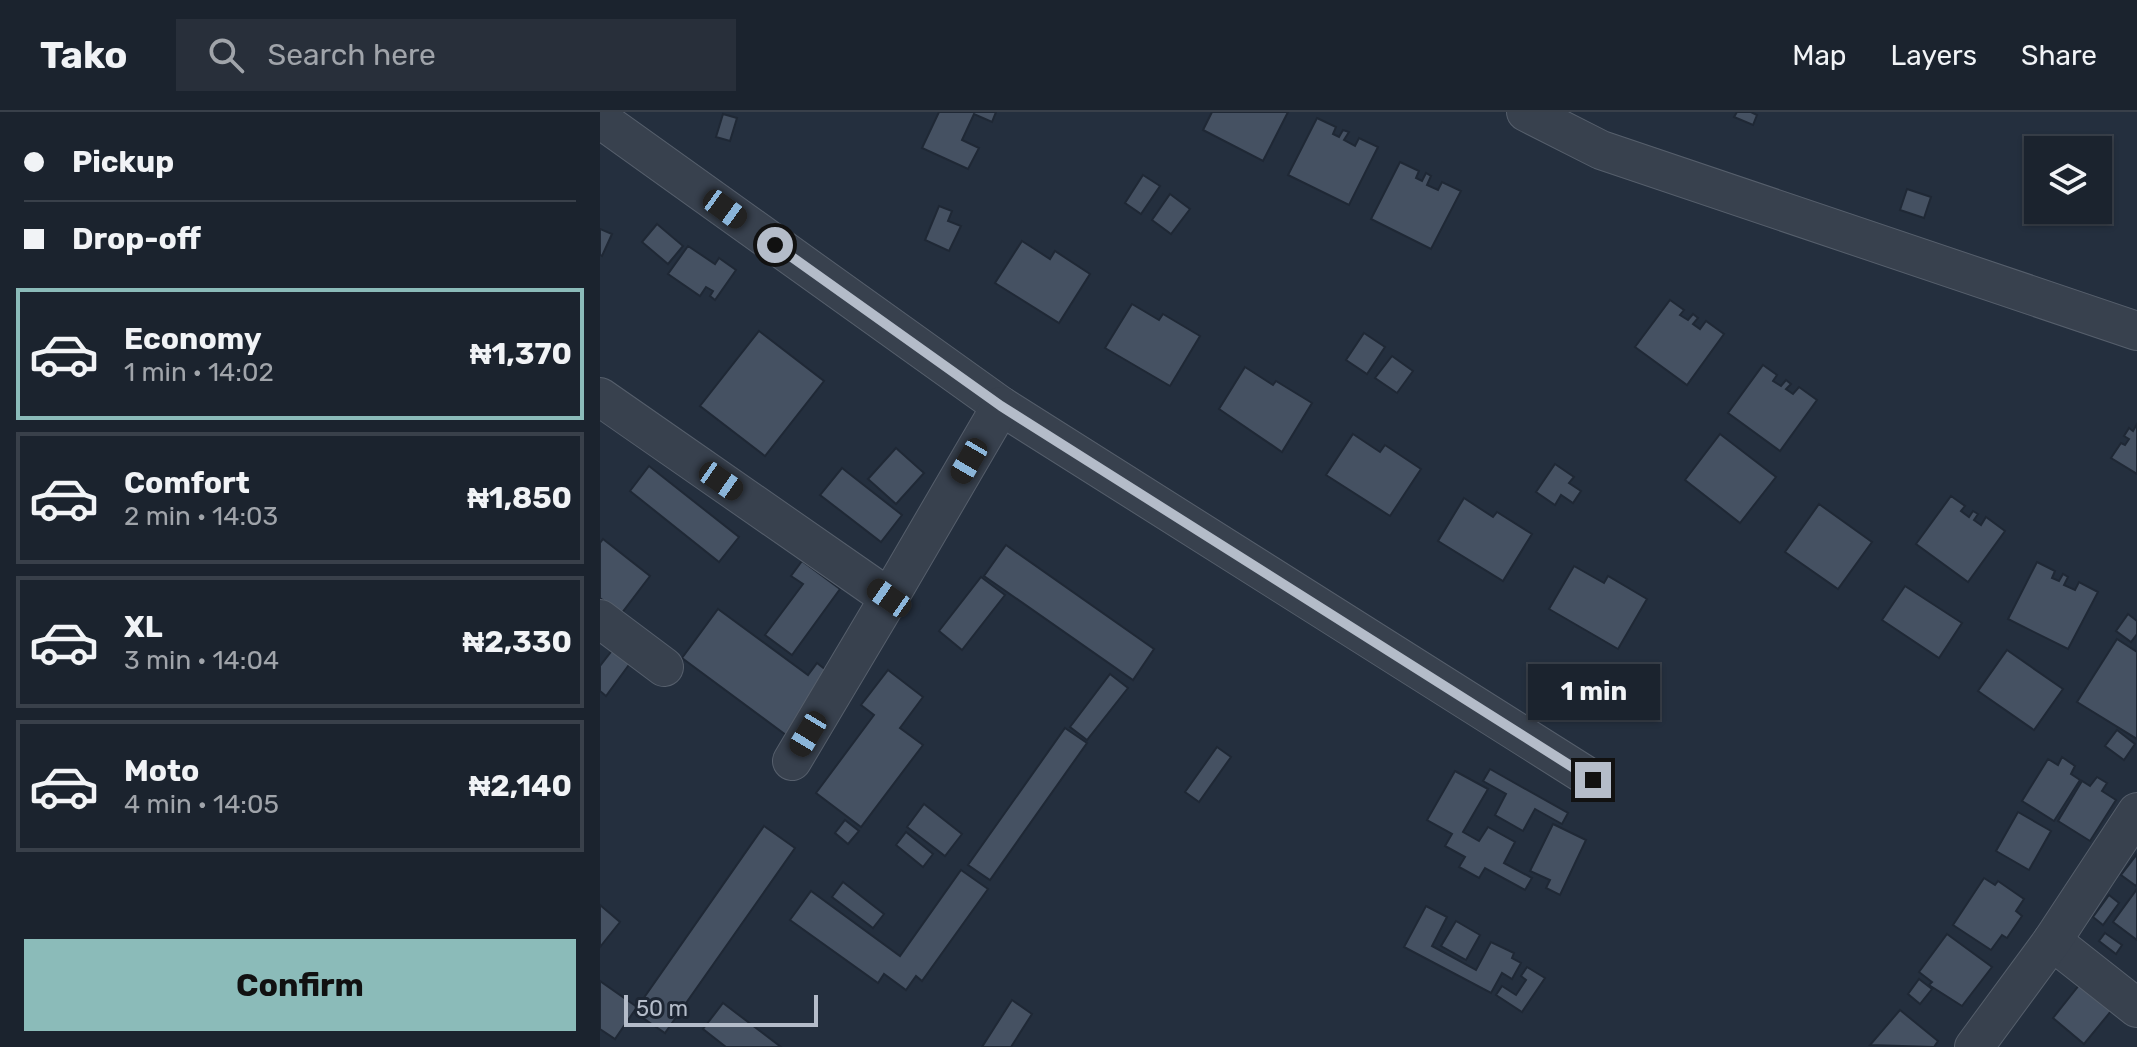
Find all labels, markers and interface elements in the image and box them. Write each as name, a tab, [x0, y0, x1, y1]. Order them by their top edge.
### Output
search box	[176, 19, 736, 91]
text: Tako	[40, 32, 128, 78]
icon: search	[204, 33, 248, 77]
text: Search here	[268, 37, 436, 73]
text: Map	[1792, 39, 1847, 72]
text: Layers	[1891, 39, 1977, 72]
text: Share	[2021, 39, 2097, 72]
map controls	[2024, 136, 2112, 224]
button: layers	[2024, 136, 2112, 224]
text: Pickup	[72, 144, 174, 180]
car	[699, 185, 751, 233]
text: Drop-off	[72, 221, 201, 257]
route start	[757, 227, 793, 263]
icon: car	[28, 318, 100, 390]
text: Economy	[124, 321, 262, 357]
text: ₦1,370	[470, 336, 572, 372]
text: 1 min · 14:02	[124, 357, 274, 388]
car	[947, 434, 991, 488]
car	[694, 457, 748, 505]
icon: car	[28, 462, 100, 534]
text: Comfort	[124, 465, 250, 501]
text: ₦1,850	[467, 480, 572, 516]
text: 2 min · 14:03	[124, 501, 278, 532]
car	[862, 574, 916, 622]
icon: car	[28, 606, 100, 678]
text: XL	[124, 609, 163, 645]
text: ₦2,330	[463, 624, 572, 660]
text: 3 min · 14:04	[124, 645, 279, 676]
callout: 1 min	[1527, 664, 1659, 720]
text: 1 min	[1561, 676, 1627, 707]
car	[785, 707, 831, 761]
icon: car	[28, 750, 100, 822]
text: Moto	[124, 753, 199, 789]
route end	[1575, 762, 1611, 798]
text: ₦2,140	[469, 768, 572, 804]
text: 4 min · 14:05	[124, 789, 279, 820]
button: Confirm	[24, 939, 576, 1031]
scale bar	[624, 991, 818, 1027]
text: 50 m	[636, 995, 688, 1022]

